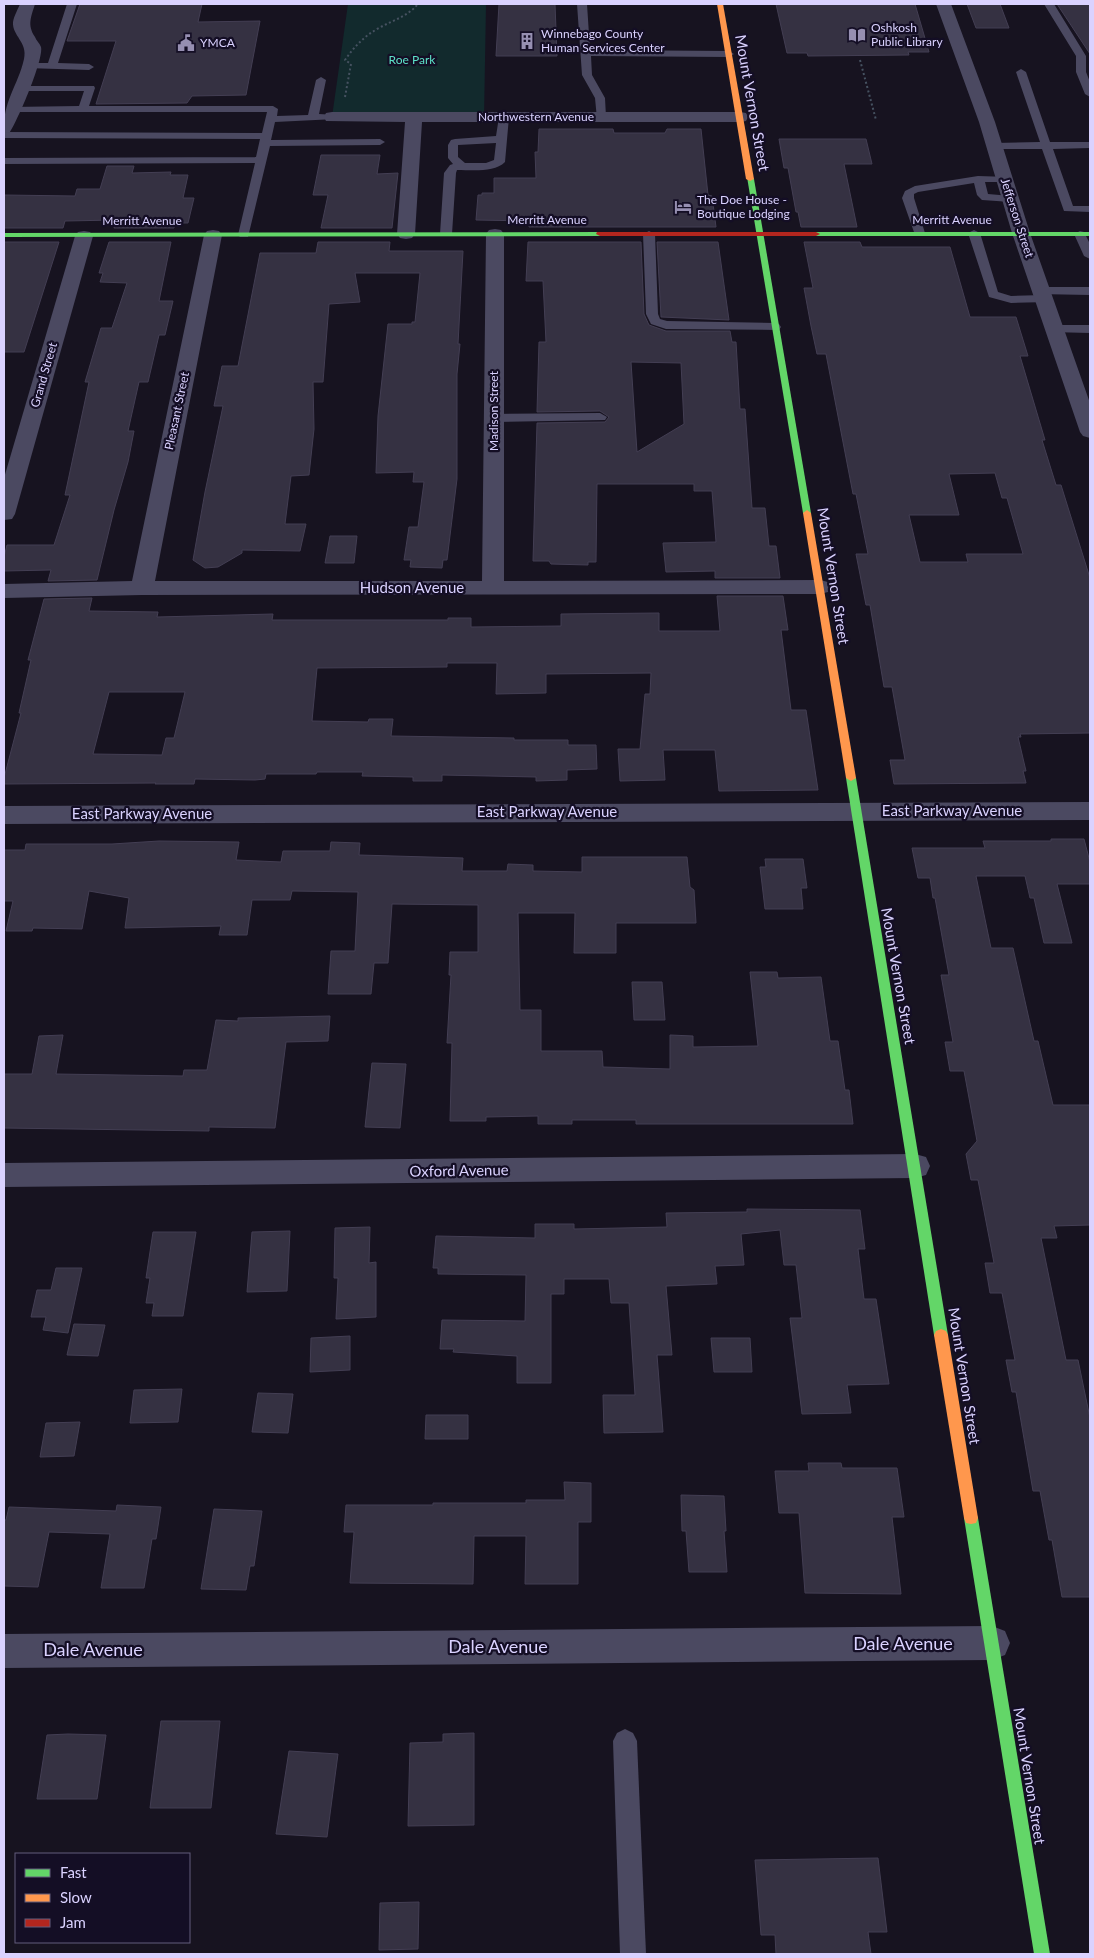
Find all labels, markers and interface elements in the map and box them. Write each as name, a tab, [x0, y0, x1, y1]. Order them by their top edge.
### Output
place label: Oshkosh Public Library	[871, 20, 943, 49]
library icon: Oshkosh Public Library	[847, 25, 867, 45]
place label: Winnebago County Human Services Center	[541, 26, 665, 55]
building icon: Winnebago County Human Services Center	[517, 31, 537, 51]
public building icon: YMCA	[176, 33, 196, 53]
street label: Mount Vernon Street	[732, 33, 774, 173]
place label: YMCA	[200, 35, 236, 50]
park label: Roe Park	[389, 52, 436, 67]
street label: Northwestern Avenue	[478, 109, 594, 124]
street label: Jefferson Street	[998, 176, 1038, 260]
place label: The Doe House - Boutique Lodging	[697, 192, 790, 221]
hotel icon: The Doe House - Boutique Lodging	[673, 197, 693, 217]
street label: Merritt Avenue	[507, 212, 587, 227]
street label: Merritt Avenue	[912, 212, 992, 227]
street label: Merritt Avenue	[102, 213, 182, 228]
street label: Grand Street	[27, 340, 60, 409]
street label: Pleasant Street	[161, 370, 192, 451]
street label: Madison Street	[486, 370, 501, 451]
street label: Mount Vernon Street	[814, 506, 854, 646]
street label: Hudson Avenue	[360, 578, 464, 596]
street label: East Parkway Avenue	[882, 801, 1022, 819]
street label: East Parkway Avenue	[477, 802, 617, 820]
street label: East Parkway Avenue	[72, 804, 212, 822]
street label: Mount Vernon Street	[878, 906, 920, 1046]
street label: Oxford Avenue	[409, 1160, 509, 1180]
street label: Mount Vernon Street	[945, 1306, 985, 1446]
street label: Dale Avenue	[853, 1632, 953, 1654]
street label: Dale Avenue	[448, 1635, 548, 1657]
street label: Dale Avenue	[43, 1638, 143, 1660]
street label: Mount Vernon Street	[1010, 1706, 1050, 1846]
legend	[15, 1853, 190, 1943]
text: Fast	[60, 1863, 87, 1881]
text: Slow	[60, 1888, 92, 1906]
text: Jam	[60, 1913, 86, 1931]

